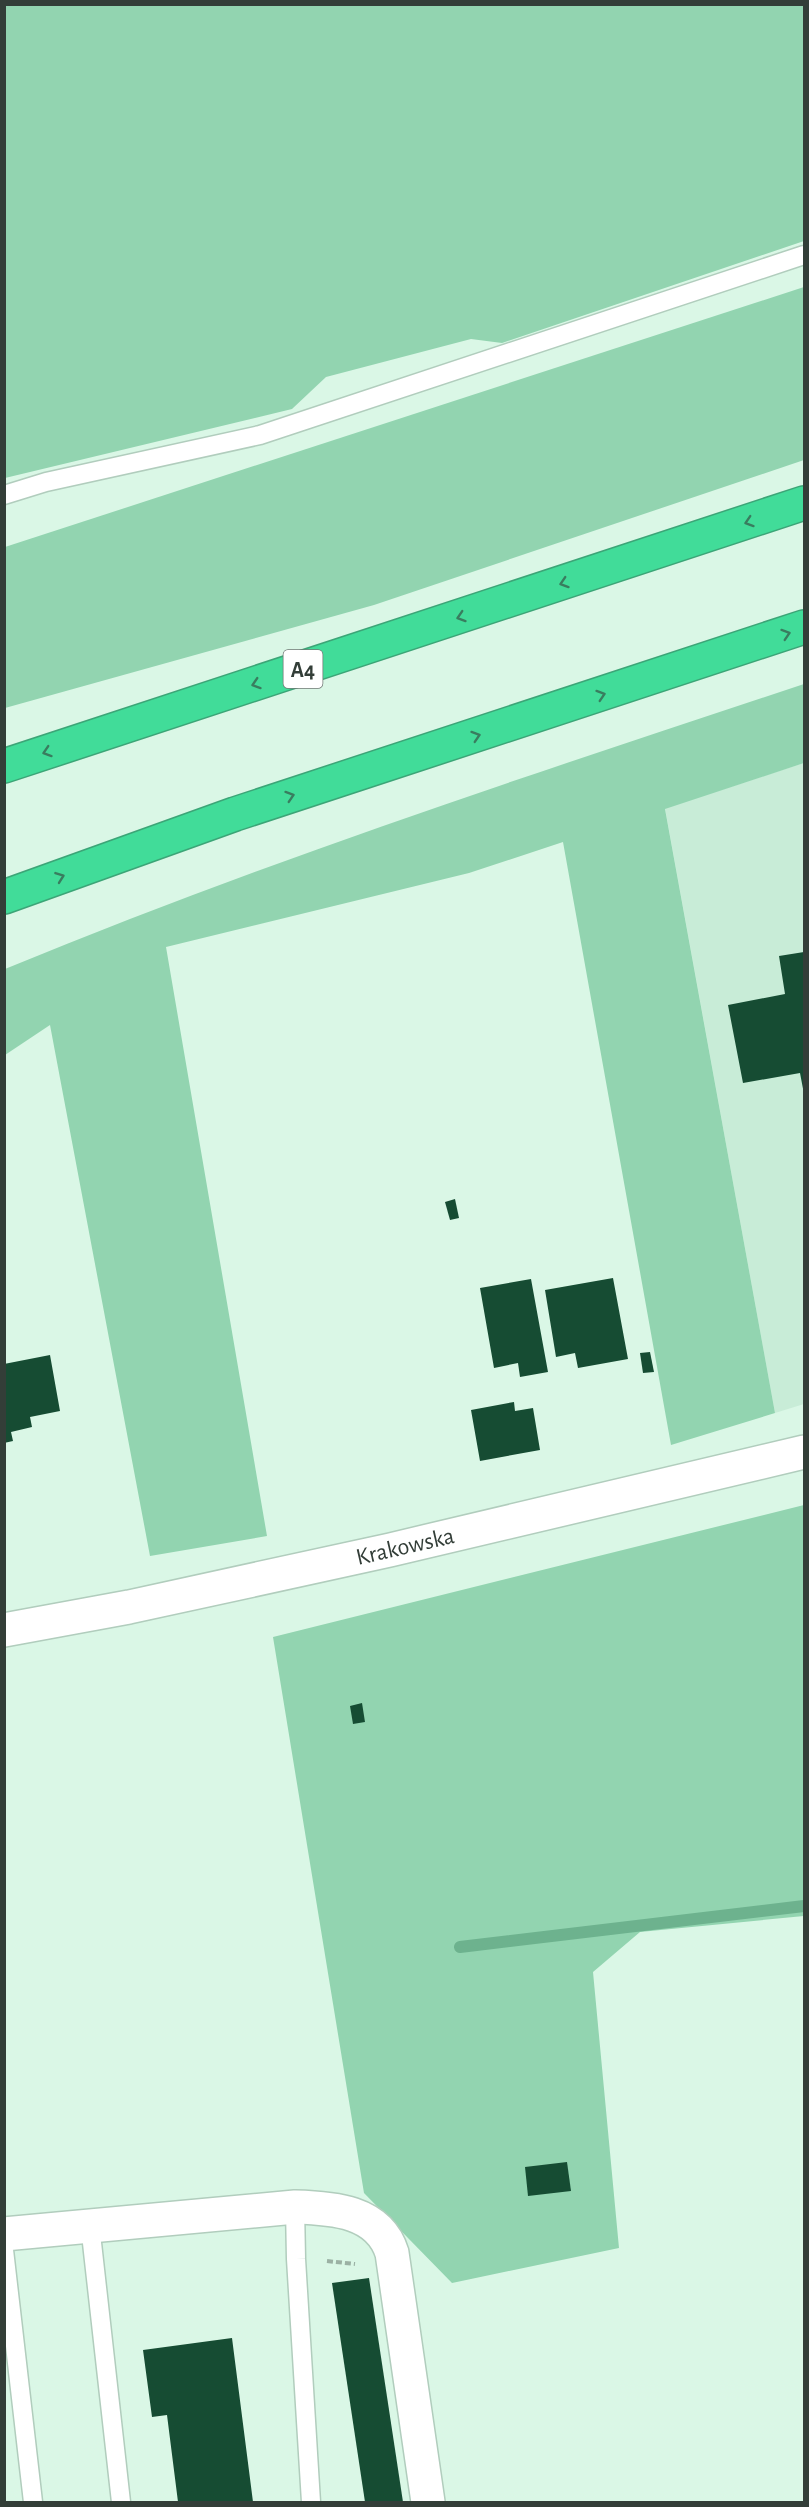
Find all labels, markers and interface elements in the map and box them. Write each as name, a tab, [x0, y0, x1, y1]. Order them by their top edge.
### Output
one-way arrow	[744, 514, 755, 527]
one-way arrow	[559, 576, 570, 588]
one-way arrow	[456, 610, 467, 622]
one-way arrow	[780, 628, 791, 641]
road number: A4	[284, 650, 322, 688]
one-way arrow	[251, 677, 262, 689]
one-way arrow	[595, 690, 606, 702]
one-way arrow	[470, 731, 481, 743]
one-way arrow	[42, 745, 53, 758]
one-way arrow	[284, 791, 295, 803]
one-way arrow	[54, 872, 64, 885]
street label: Krakowska	[354, 1524, 457, 1570]

